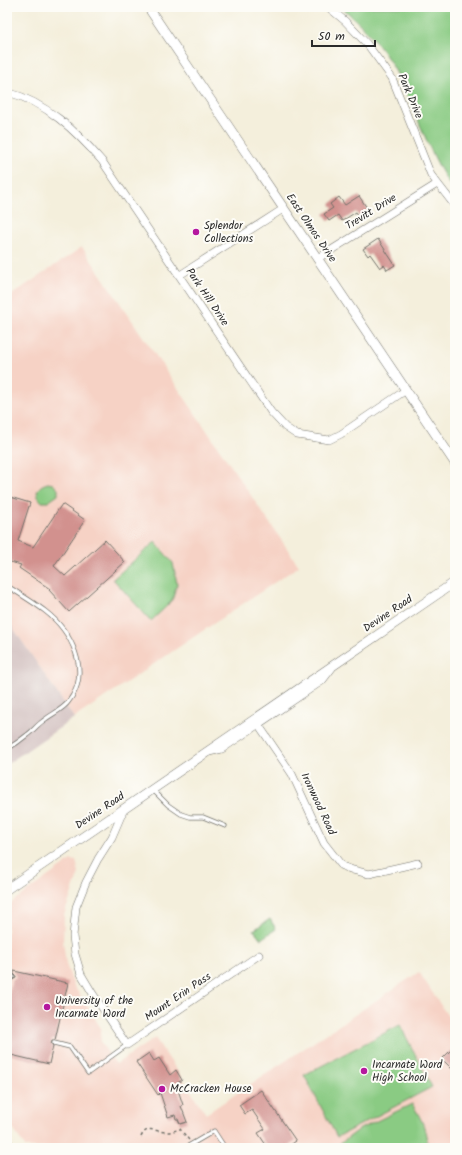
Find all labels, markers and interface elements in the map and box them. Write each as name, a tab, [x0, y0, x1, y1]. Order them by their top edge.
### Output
scale bar	[312, 22, 375, 48]
text: 50 m	[318, 27, 345, 46]
street label: Park Drive	[392, 71, 428, 121]
street label: Trevitt Drive	[342, 189, 400, 235]
street label: East Olmos Drive	[281, 190, 341, 266]
place label: Splendor Collections	[204, 217, 254, 248]
marker: Splendor Collections	[191, 227, 201, 237]
street label: Park Hill Drive	[181, 264, 233, 330]
street label: Devine Road	[360, 590, 417, 637]
street label: Ironwood Road	[296, 770, 341, 839]
street label: Devine Road	[72, 787, 129, 834]
street label: Mount Erin Pass	[141, 968, 215, 1026]
place label: University of the Incarnate Word	[55, 992, 133, 1023]
marker: University of the Incarnate Word	[42, 1002, 52, 1012]
place label: Incarnate Word High School	[372, 1056, 443, 1087]
marker: Incarnate Word High School	[359, 1066, 369, 1076]
place label: McCracken House	[170, 1080, 252, 1098]
marker: McCracken House	[157, 1084, 167, 1094]

